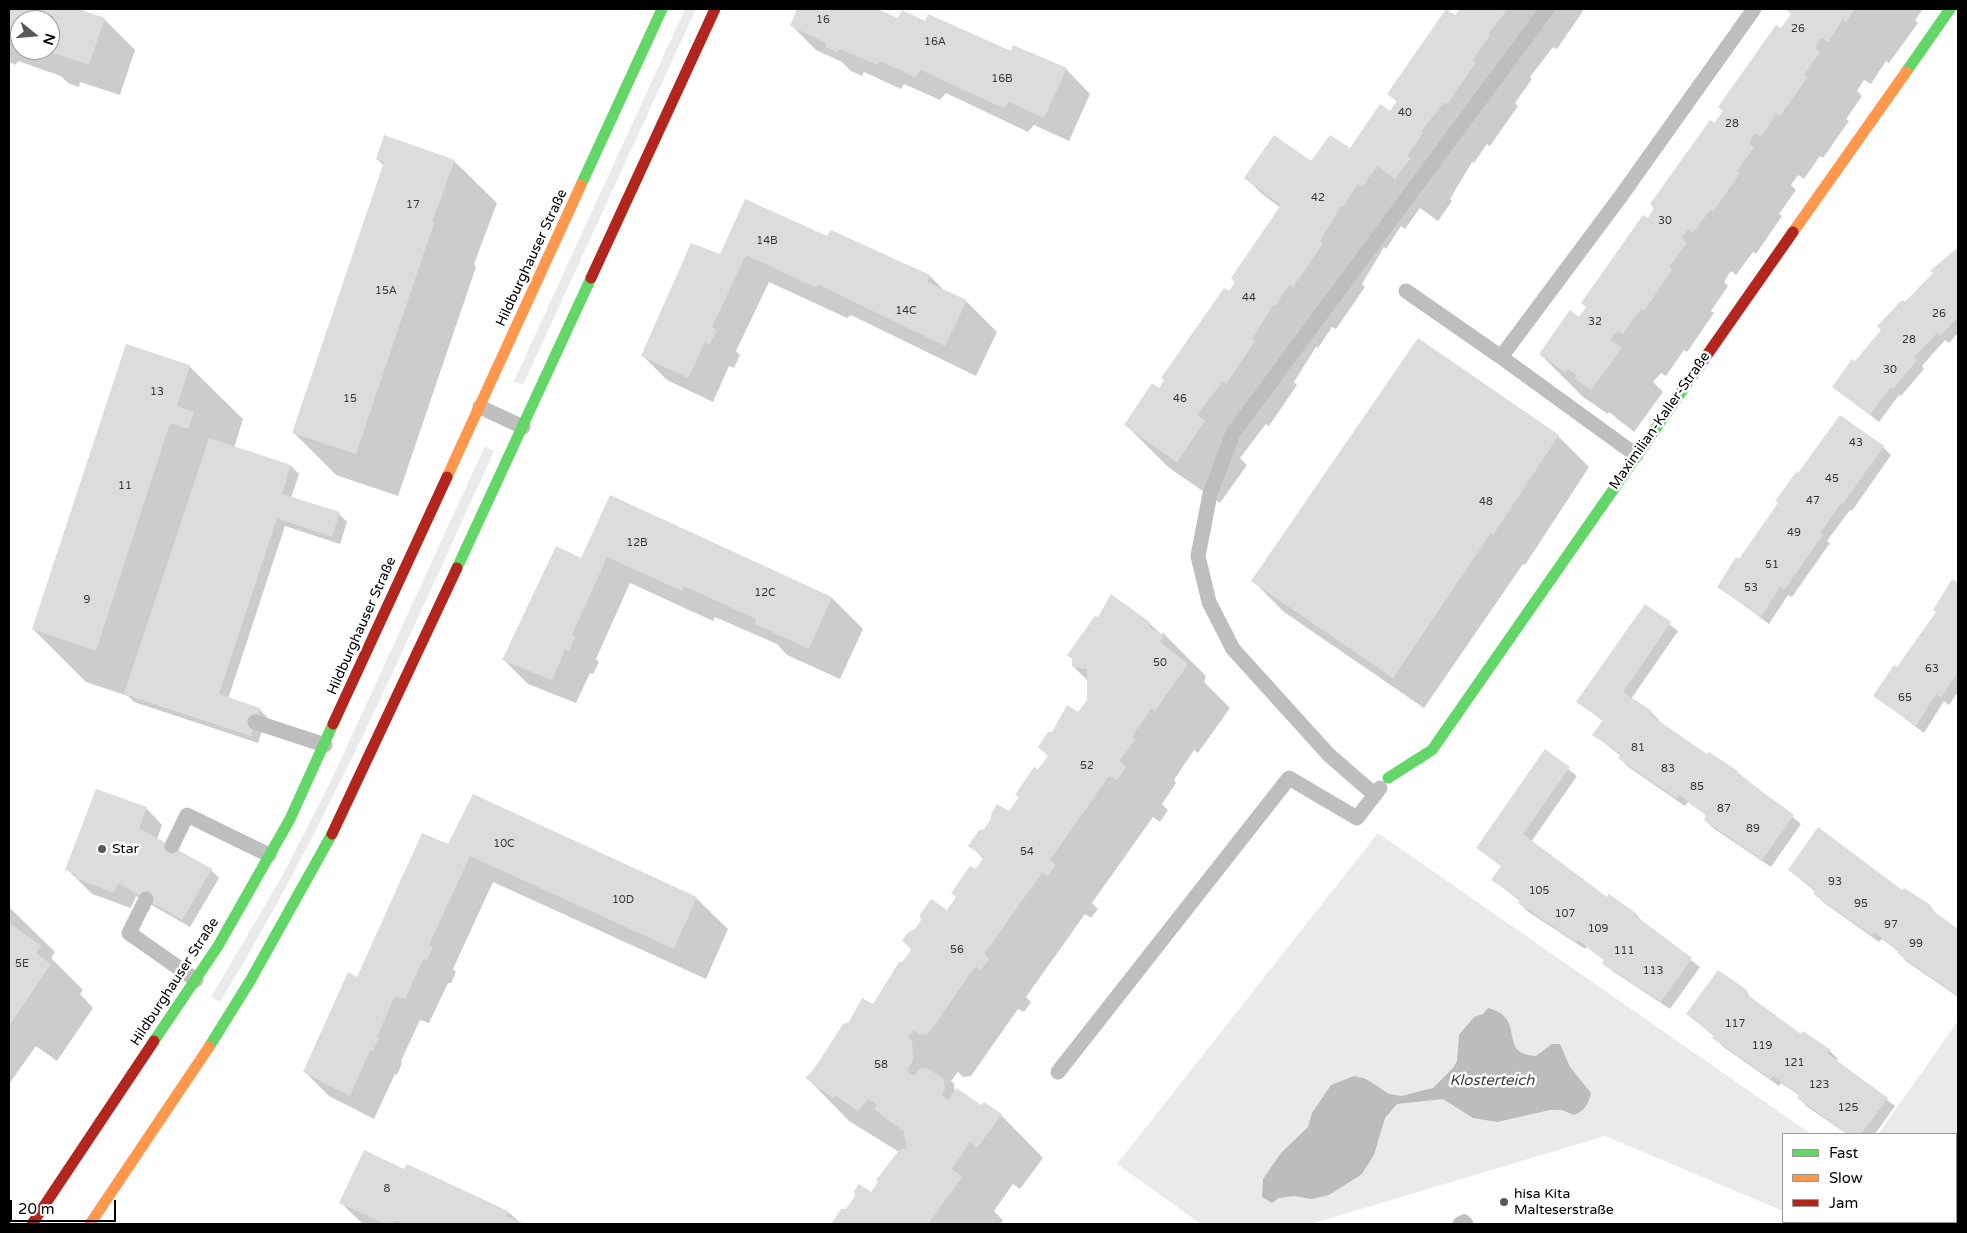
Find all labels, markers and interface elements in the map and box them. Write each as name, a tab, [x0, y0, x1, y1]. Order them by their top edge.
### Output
north arrow	[10, 10, 60, 60]
house number: 16	[816, 13, 830, 27]
house number: 26	[1791, 22, 1805, 36]
text: N	[39, 31, 59, 47]
house number: 16A	[924, 35, 946, 49]
house number: 16B	[991, 72, 1013, 86]
house number: 40	[1398, 106, 1412, 120]
house number: 28	[1725, 117, 1739, 131]
street label: Hildburghauser Straße	[493, 187, 571, 329]
house number: 42	[1311, 191, 1325, 205]
house number: 17	[406, 198, 420, 212]
house number: 30	[1658, 214, 1672, 228]
house number: 14B	[756, 234, 778, 248]
house number: 15A	[375, 284, 397, 298]
house number: 44	[1242, 291, 1256, 305]
house number: 14C	[895, 304, 917, 318]
house number: 26	[1932, 307, 1946, 321]
house number: 32	[1588, 315, 1602, 329]
house number: 28	[1902, 333, 1916, 347]
street label: Maximilian-Kaller-Straße	[1606, 349, 1714, 493]
house number: 30	[1883, 363, 1897, 377]
house number: 13	[150, 385, 164, 399]
house number: 15	[343, 392, 357, 406]
house number: 46	[1173, 392, 1187, 406]
house number: 43	[1849, 436, 1863, 450]
house number: 45	[1825, 472, 1839, 486]
house number: 11	[118, 479, 132, 493]
house number: 47	[1806, 494, 1820, 508]
house number: 48	[1479, 495, 1493, 509]
house number: 49	[1787, 526, 1801, 540]
house number: 12B	[626, 536, 648, 550]
street label: Hildburghauser Straße	[324, 554, 400, 698]
house number: 51	[1765, 558, 1779, 572]
house number: 53	[1744, 581, 1758, 595]
house number: 12C	[754, 586, 776, 600]
house number: 9	[84, 593, 90, 607]
house number: 50	[1153, 656, 1167, 670]
house number: 63	[1925, 662, 1939, 676]
house number: 65	[1898, 691, 1912, 705]
house number: 81	[1631, 741, 1645, 755]
house number: 52	[1080, 759, 1094, 773]
house number: 83	[1661, 762, 1675, 776]
house number: 85	[1690, 780, 1704, 794]
house number: 87	[1717, 802, 1731, 816]
house number: 89	[1746, 822, 1760, 836]
house number: 10C	[493, 837, 515, 851]
place label: Star	[112, 841, 139, 857]
marker: Star	[96, 843, 108, 855]
house number: 54	[1020, 845, 1034, 859]
house number: 93	[1828, 875, 1842, 889]
house number: 105	[1529, 884, 1549, 898]
house number: 10D	[612, 893, 634, 907]
house number: 95	[1854, 897, 1868, 911]
house number: 107	[1555, 907, 1575, 921]
street label: Hildburghauser Straße	[127, 915, 223, 1049]
house number: 97	[1884, 918, 1898, 932]
house number: 109	[1588, 922, 1608, 936]
house number: 99	[1909, 937, 1923, 951]
house number: 56	[950, 943, 964, 957]
house number: 111	[1614, 944, 1634, 958]
house number: 5E	[15, 957, 29, 971]
house number: 113	[1643, 964, 1663, 978]
house number: 117	[1725, 1017, 1745, 1031]
house number: 119	[1752, 1039, 1772, 1053]
house number: 121	[1784, 1056, 1804, 1070]
house number: 58	[874, 1058, 888, 1072]
water label: Klosterteich	[1450, 1072, 1534, 1090]
house number: 123	[1809, 1078, 1829, 1092]
house number: 125	[1838, 1101, 1858, 1115]
legend	[1782, 1133, 1957, 1223]
text: Fast	[1829, 1144, 1858, 1162]
text: Slow	[1829, 1169, 1863, 1187]
house number: 8	[384, 1182, 390, 1196]
place label: hisa Kita Malteserstraße	[1514, 1186, 1614, 1218]
scale bar	[12, 1190, 119, 1222]
text: Jam	[1829, 1194, 1858, 1212]
marker: hisa Kita Malteserstraße	[1498, 1196, 1510, 1208]
text: 20 m	[18, 1200, 55, 1218]

